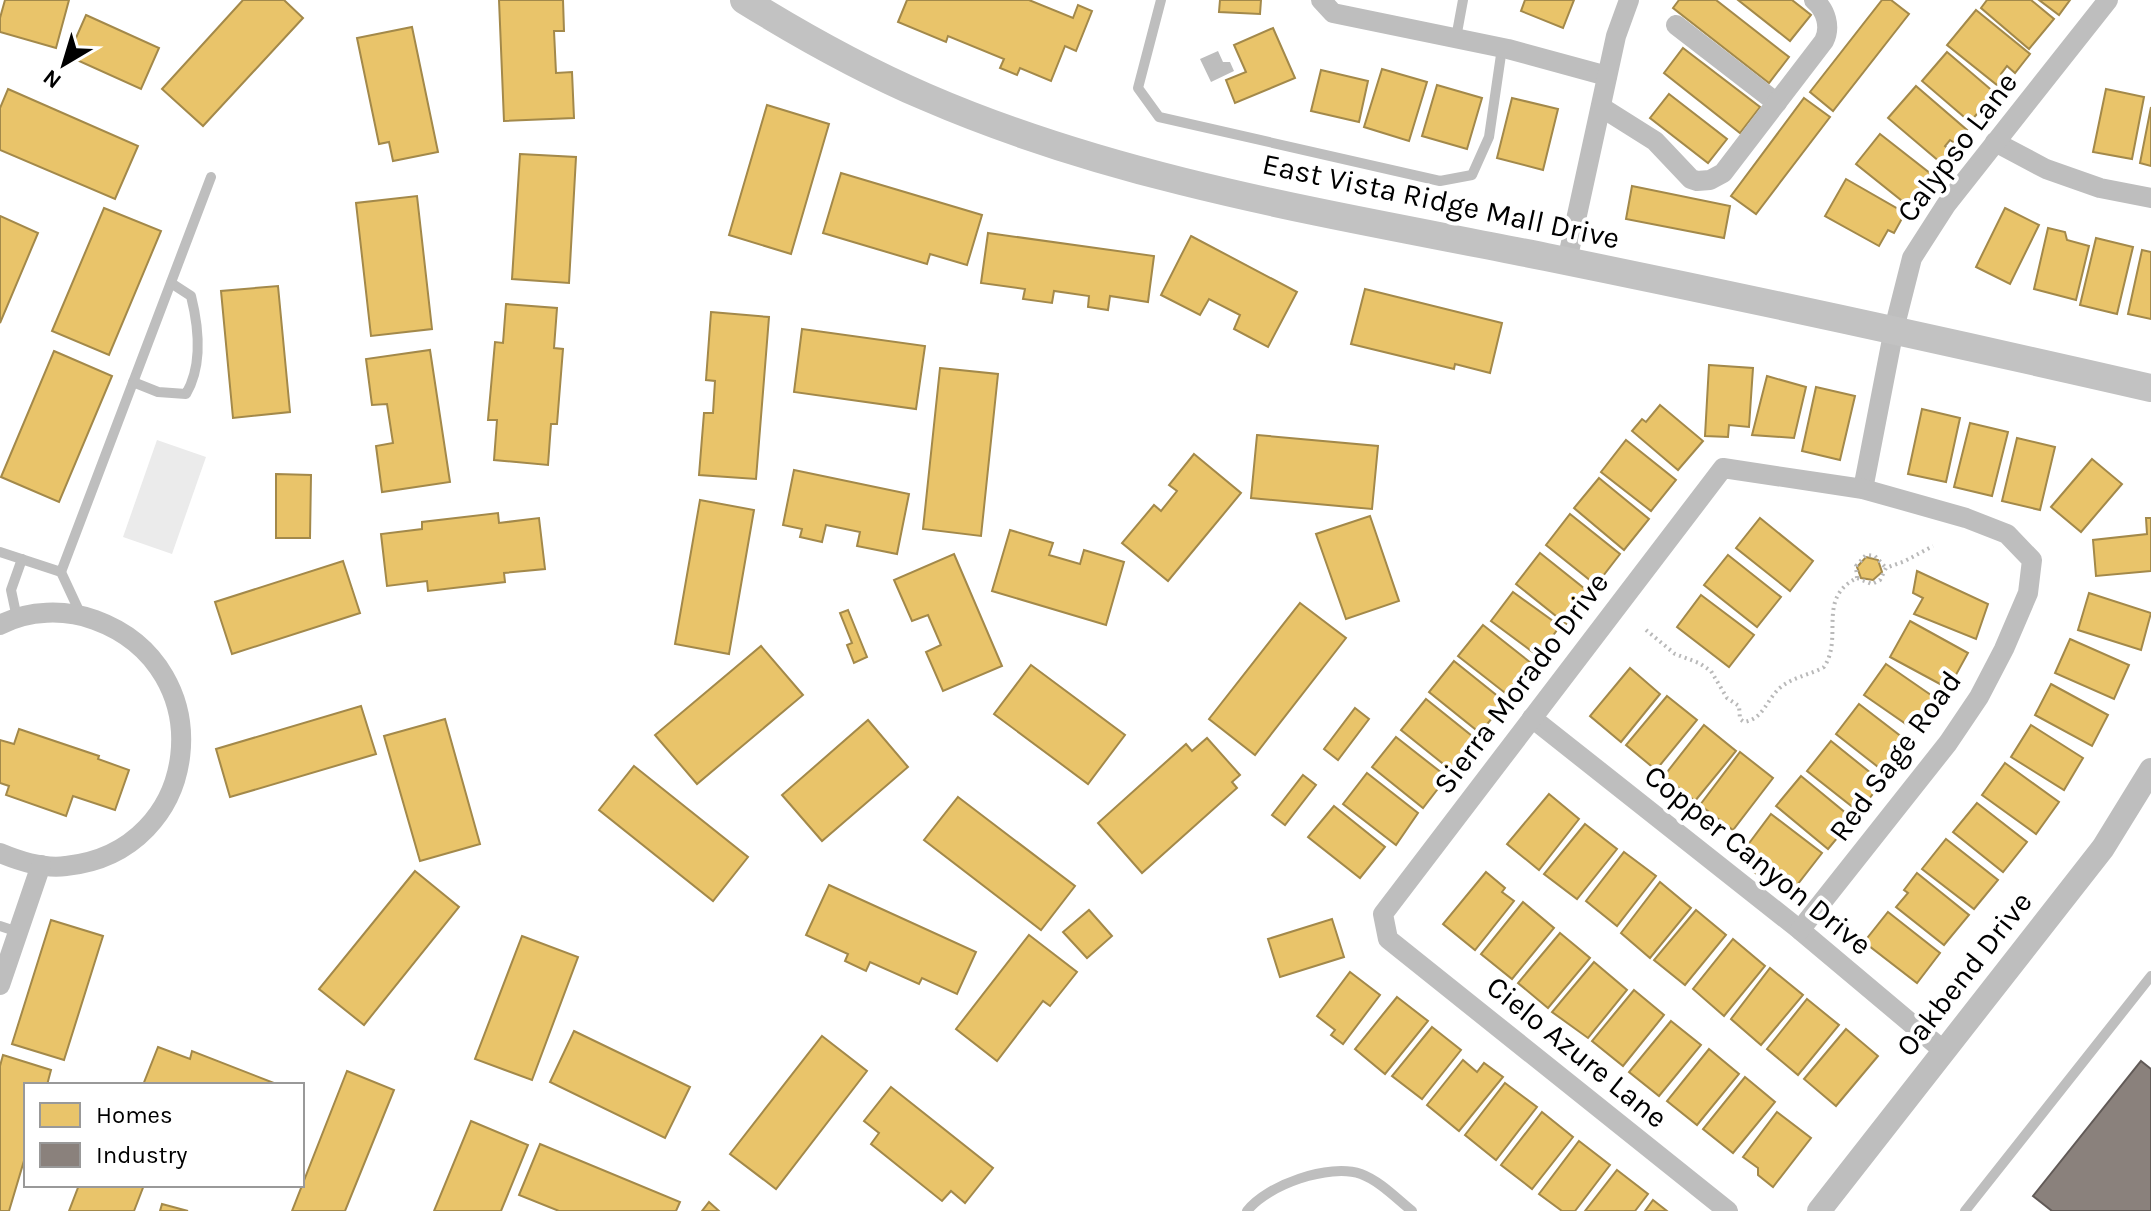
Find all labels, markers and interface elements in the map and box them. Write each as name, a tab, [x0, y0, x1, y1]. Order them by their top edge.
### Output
north arrow	[24, 24, 104, 104]
text: N	[38, 64, 67, 94]
street label: Calypso Lane	[1889, 65, 2025, 229]
street label: East Vista Ridge Mall Drive	[1259, 145, 1623, 257]
street label: Sierra Morado Drive	[1426, 565, 1616, 801]
street label: Red Sage Road	[1821, 664, 1969, 848]
street label: Copper Canyon Drive	[1637, 757, 1879, 963]
street label: Oakbend Drive	[1889, 884, 2039, 1064]
street label: Cielo Azure Lane	[1480, 968, 1674, 1136]
legend	[24, 1083, 304, 1187]
text: Homes	[96, 1101, 173, 1129]
text: Industry	[96, 1141, 187, 1169]

